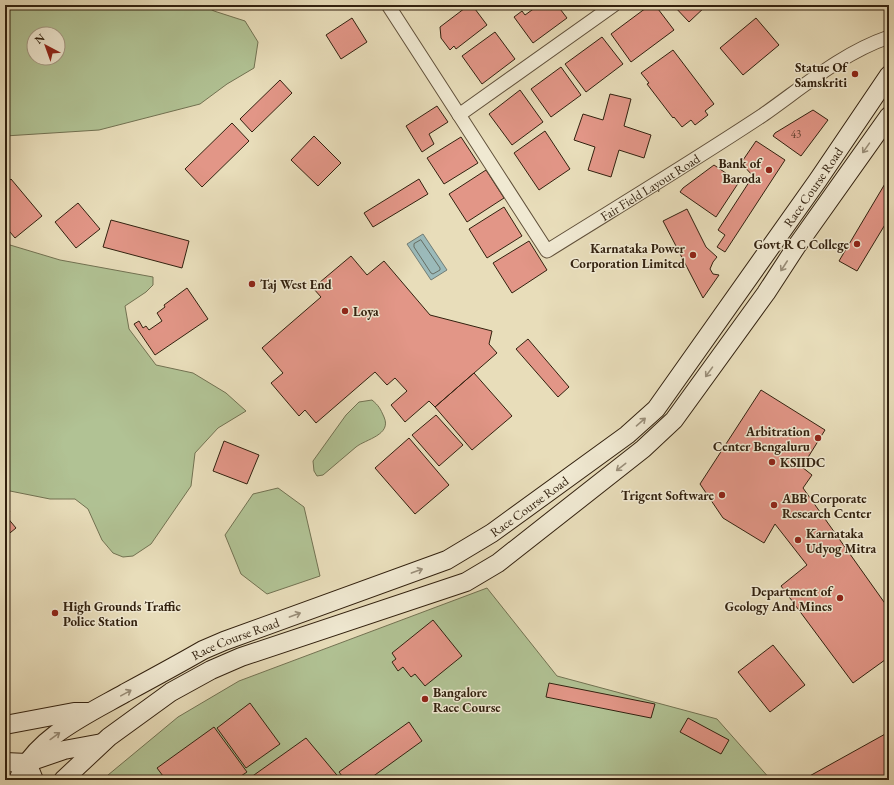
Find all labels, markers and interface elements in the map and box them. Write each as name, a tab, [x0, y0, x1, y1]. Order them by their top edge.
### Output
north arrow	[26, 26, 66, 66]
text: N	[31, 30, 47, 47]
place label: Statue Of Samskriti	[795, 59, 849, 91]
marker: Statue Of Samskriti	[850, 69, 860, 79]
house number: 43	[791, 127, 801, 141]
one-way arrow	[862, 143, 870, 154]
street label: Race Course Road	[780, 144, 847, 230]
street label: Fair Field Layout Road	[597, 150, 703, 225]
place label: Bank of Baroda	[718, 155, 763, 187]
marker: Bank of Baroda	[764, 165, 774, 175]
place label: Govt R C College	[754, 236, 850, 253]
marker: Govt R C College	[852, 239, 862, 249]
place label: Karnataka Power Corporation Limited	[570, 240, 686, 272]
marker: Karnataka Power Corporation Limited	[688, 250, 698, 260]
one-way arrow	[780, 260, 788, 271]
place label: Taj West End	[260, 276, 333, 293]
marker: Taj West End	[247, 279, 257, 289]
place label: Loya	[353, 303, 379, 320]
marker: Loya	[340, 306, 350, 316]
one-way arrow	[705, 367, 713, 378]
one-way arrow	[636, 418, 646, 427]
place label: Arbitration Center Bengaluru	[713, 423, 811, 455]
marker: Arbitration Center Bengaluru	[813, 433, 823, 443]
place label: KSIIDC	[780, 454, 825, 471]
marker: KSIIDC	[767, 457, 777, 467]
one-way arrow	[615, 462, 626, 471]
street label: Race Course Road	[487, 472, 572, 541]
place label: Trigent Software	[621, 487, 715, 504]
marker: Trigent Software	[717, 490, 727, 500]
place label: ABB Corporate Research Center	[781, 490, 872, 522]
marker: ABB Corporate Research Center	[769, 500, 779, 510]
place label: Karnataka Udyog Mitra	[806, 525, 877, 557]
marker: Karnataka Udyog Mitra	[793, 535, 803, 545]
one-way arrow	[411, 567, 423, 575]
place label: Department of Geology And Mines	[725, 583, 834, 615]
marker: Department of Geology And Mines	[835, 593, 845, 603]
place label: High Grounds Traffic Police Station	[63, 598, 181, 630]
marker: High Grounds Traffic Police Station	[50, 608, 60, 618]
one-way arrow	[289, 611, 301, 619]
street label: Race Course Road	[188, 614, 282, 664]
place label: Bangalore Race Course	[433, 684, 501, 716]
one-way arrow	[120, 688, 132, 696]
marker: Bangalore Race Course	[420, 694, 430, 704]
one-way arrow	[49, 732, 60, 740]

